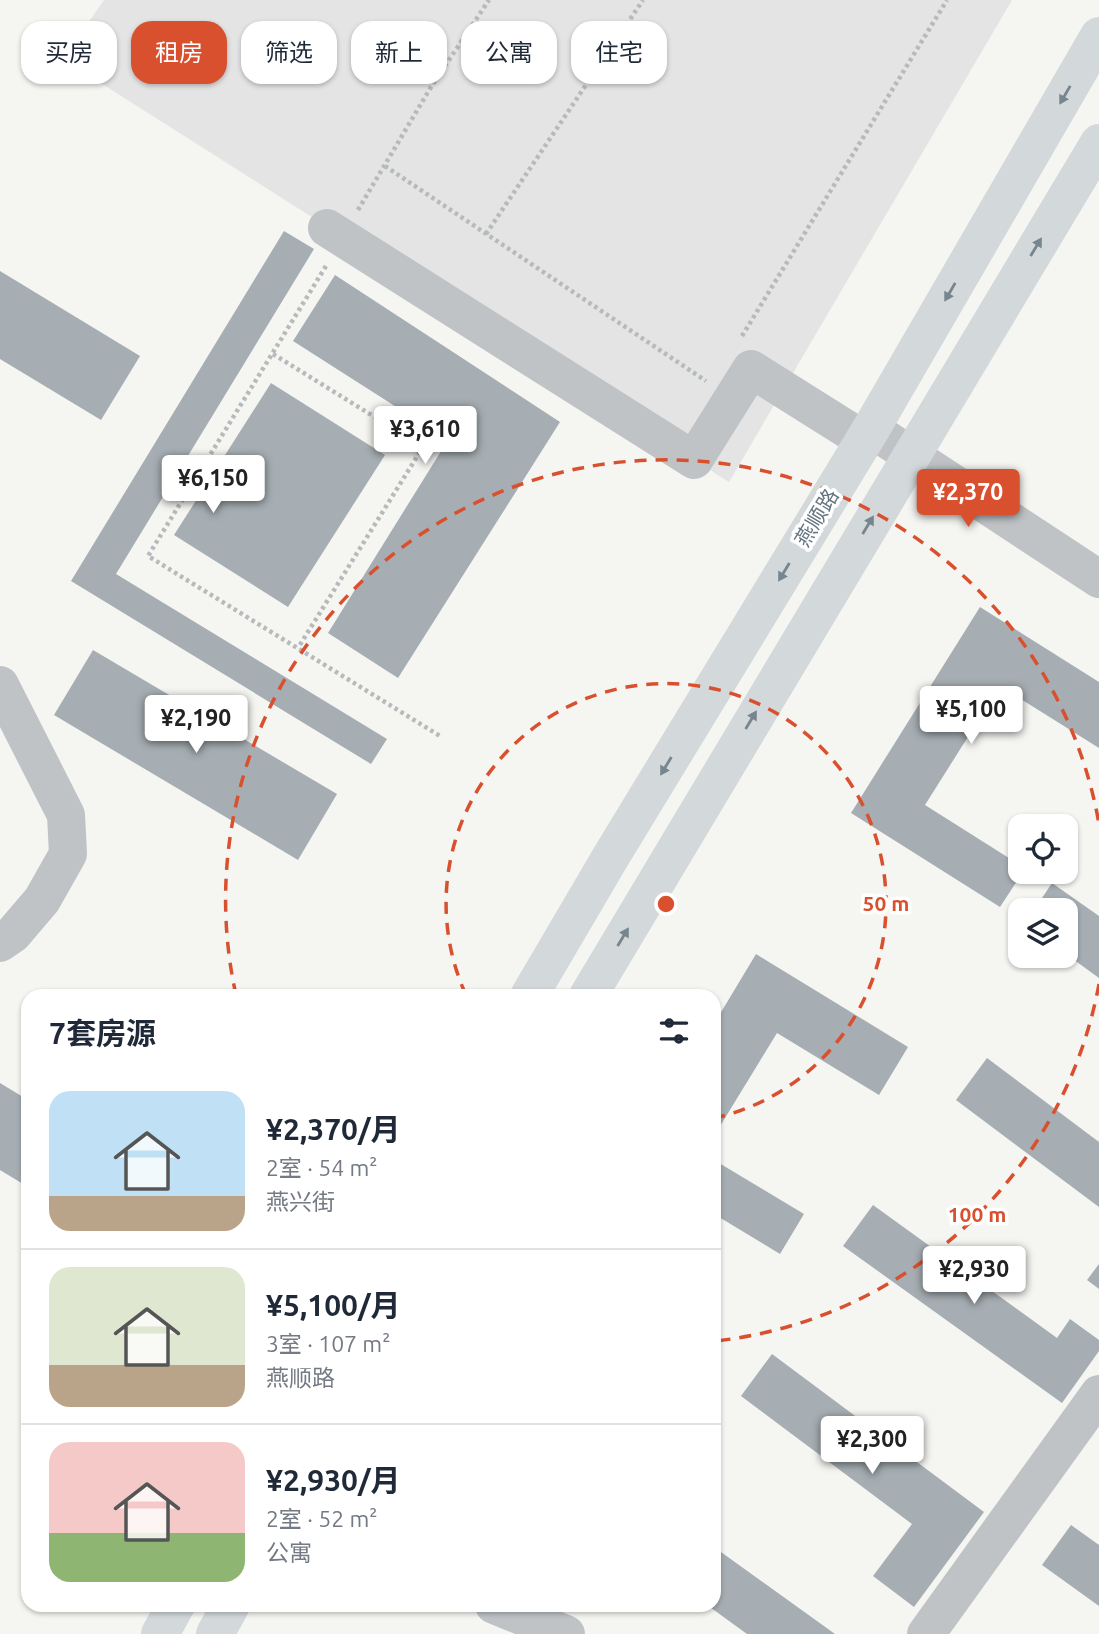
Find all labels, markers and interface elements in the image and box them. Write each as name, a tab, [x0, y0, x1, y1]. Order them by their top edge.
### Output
chip: 买房	[21, 21, 117, 84]
chip: 租房	[131, 21, 227, 84]
chip: 筛选	[241, 21, 337, 84]
chip: 新上	[351, 21, 447, 84]
chip: 公寓	[461, 21, 557, 84]
chip: 住宅	[571, 21, 667, 84]
one-way arrow	[1059, 86, 1071, 105]
one-way arrow	[1030, 237, 1043, 256]
one-way arrow	[944, 282, 956, 302]
pin: ¥3,610	[368, 406, 482, 466]
text: ¥3,610	[390, 416, 460, 441]
pin: ¥6,150	[156, 456, 270, 515]
text: ¥6,150	[178, 465, 248, 490]
pin: ¥2,370	[911, 470, 1025, 529]
text: ¥2,370	[933, 479, 1003, 504]
street label: 燕顺路	[790, 484, 843, 551]
one-way arrow	[862, 516, 875, 535]
one-way arrow	[777, 562, 790, 581]
pin: ¥5,100	[914, 686, 1028, 746]
pin: ¥2,190	[139, 696, 253, 755]
text: ¥5,100	[936, 696, 1006, 721]
text: ¥2,190	[161, 705, 231, 730]
one-way arrow	[745, 711, 758, 730]
one-way arrow	[659, 757, 672, 776]
map controls	[1008, 814, 1078, 968]
button: locate	[1008, 814, 1078, 884]
text: 50 m	[863, 891, 909, 915]
centre of rings	[654, 892, 678, 916]
button: layers	[1008, 898, 1078, 968]
one-way arrow	[616, 928, 629, 947]
icon: filters	[655, 1012, 693, 1050]
text: 7套房源	[49, 1016, 156, 1050]
text: ¥2,370/月	[266, 1112, 401, 1146]
icon: home	[105, 1119, 189, 1203]
text: 2室 · 54 m²	[266, 1155, 377, 1180]
text: 燕兴街	[266, 1189, 335, 1214]
text: 100 m	[948, 1202, 1006, 1226]
pin: ¥2,930	[917, 1246, 1031, 1306]
text: ¥2,930	[939, 1256, 1009, 1281]
text: ¥5,100/月	[266, 1288, 401, 1322]
icon: home	[105, 1295, 189, 1379]
text: 3室 · 107 m²	[266, 1331, 390, 1356]
text: 燕顺路	[266, 1365, 335, 1390]
pin: ¥2,300	[815, 1416, 929, 1476]
text: ¥2,300	[837, 1426, 907, 1451]
text: ¥2,930/月	[266, 1463, 401, 1497]
icon: home	[105, 1470, 189, 1554]
text: 2室 · 52 m²	[266, 1506, 377, 1531]
text: 公寓	[266, 1540, 312, 1565]

